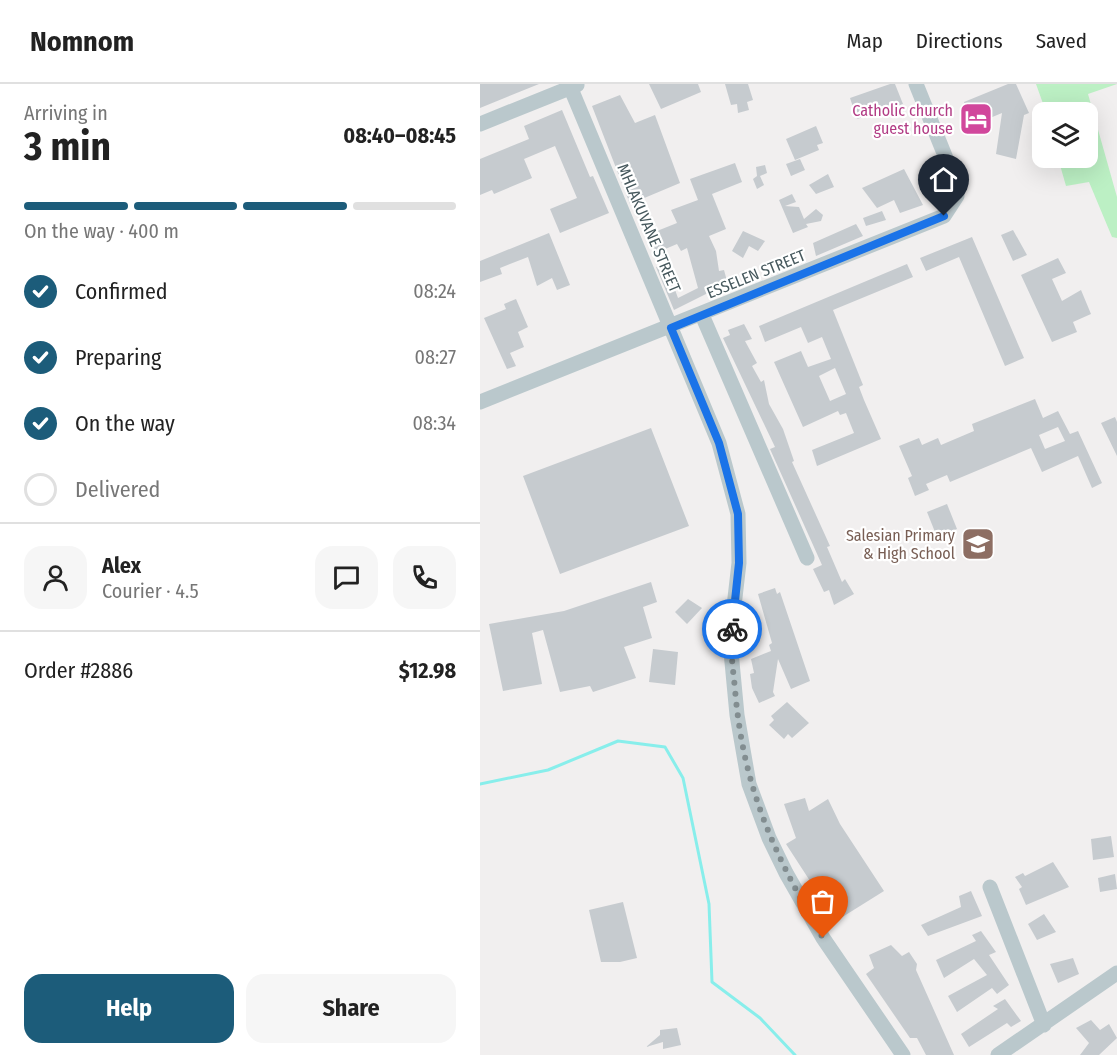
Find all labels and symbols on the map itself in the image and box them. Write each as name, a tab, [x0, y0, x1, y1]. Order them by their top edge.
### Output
place label: Catholic church guest house	[852, 101, 953, 138]
hotel icon: Catholic church guest house	[958, 101, 994, 137]
pin	[918, 154, 969, 216]
street label: MHLAKUVANE STREET	[613, 161, 685, 296]
street label: ESSELEN STREET	[704, 245, 809, 302]
place label: Salesian Primary & High School	[846, 526, 956, 563]
school or university icon: Salesian Primary & High School	[960, 526, 996, 562]
courier	[702, 599, 762, 659]
pin	[797, 876, 848, 938]

